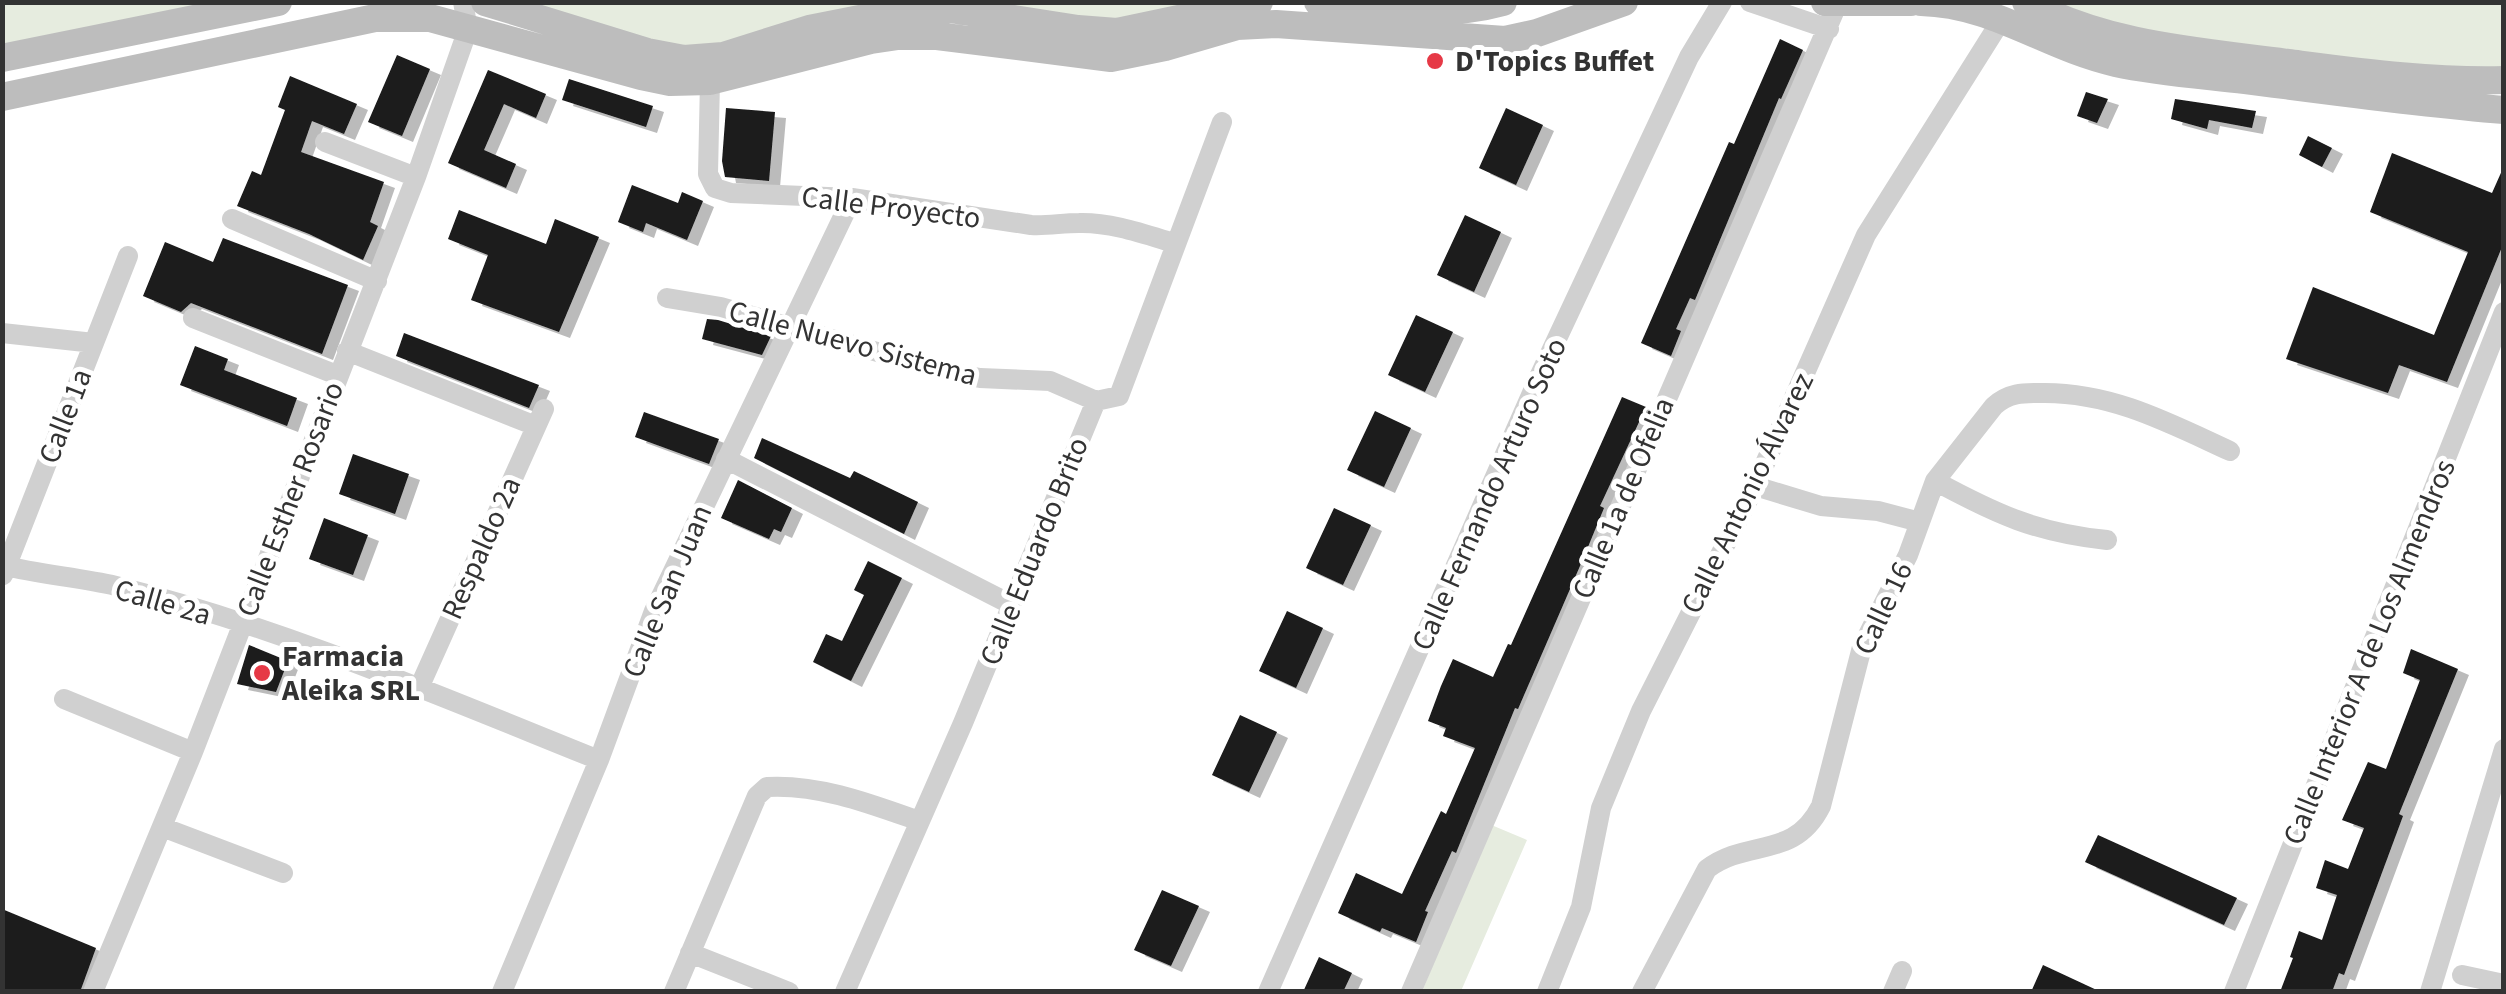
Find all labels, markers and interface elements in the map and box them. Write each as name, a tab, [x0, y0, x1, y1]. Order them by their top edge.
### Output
place label: D'Topics Buffet	[1455, 40, 1655, 83]
marker: D'Topics Buffet	[1424, 50, 1446, 72]
street label: Calle Proyecto	[799, 175, 983, 240]
street label: Calle Nuevo Sistema	[724, 290, 982, 397]
street label: Calle Fernando Arturo Soto	[1401, 331, 1578, 657]
street label: Calle 1a	[28, 363, 103, 470]
street label: Calle Antonio Álvarez	[1670, 365, 1825, 621]
street label: Calle Esther Rosario	[226, 375, 355, 623]
street label: Calle 1a de Ofelia	[1562, 391, 1685, 606]
street label: Calle Eduardo Brito	[969, 431, 1100, 672]
street label: Calle Interior A de Los Almendros	[2272, 453, 2467, 851]
street label: Respaldo 2a	[431, 470, 532, 626]
street label: Calle San Juan	[612, 498, 723, 684]
street label: Calle 16	[1843, 555, 1924, 662]
street label: Calle 2a	[110, 568, 216, 637]
place label: Farmacia Aleika SRL	[281, 635, 420, 712]
marker: Farmacia Aleika SRL	[251, 662, 273, 684]

